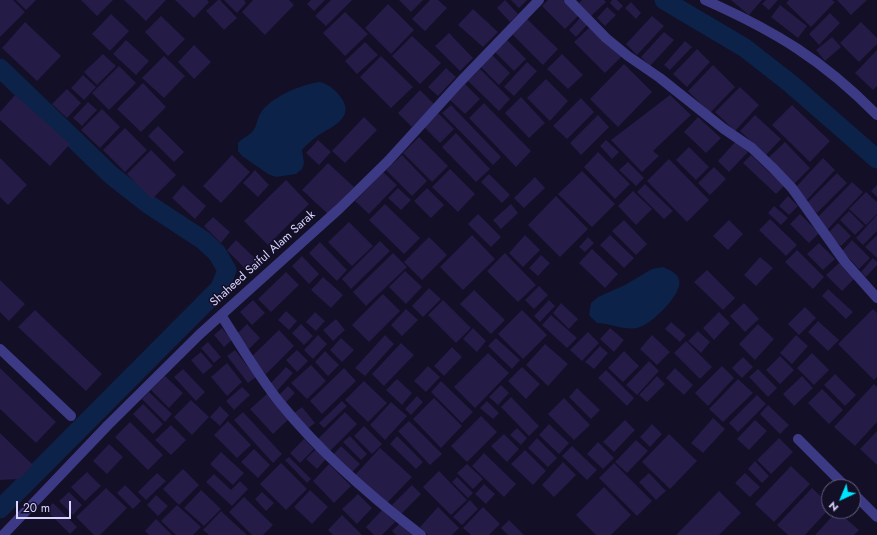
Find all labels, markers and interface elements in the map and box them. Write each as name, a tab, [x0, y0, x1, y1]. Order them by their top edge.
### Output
street label: Shaheed Saiful Alam Sarak	[208, 208, 318, 310]
north arrow	[821, 479, 861, 519]
scale bar	[18, 493, 73, 519]
text: N	[825, 498, 842, 516]
text: 20 m	[23, 499, 50, 517]

